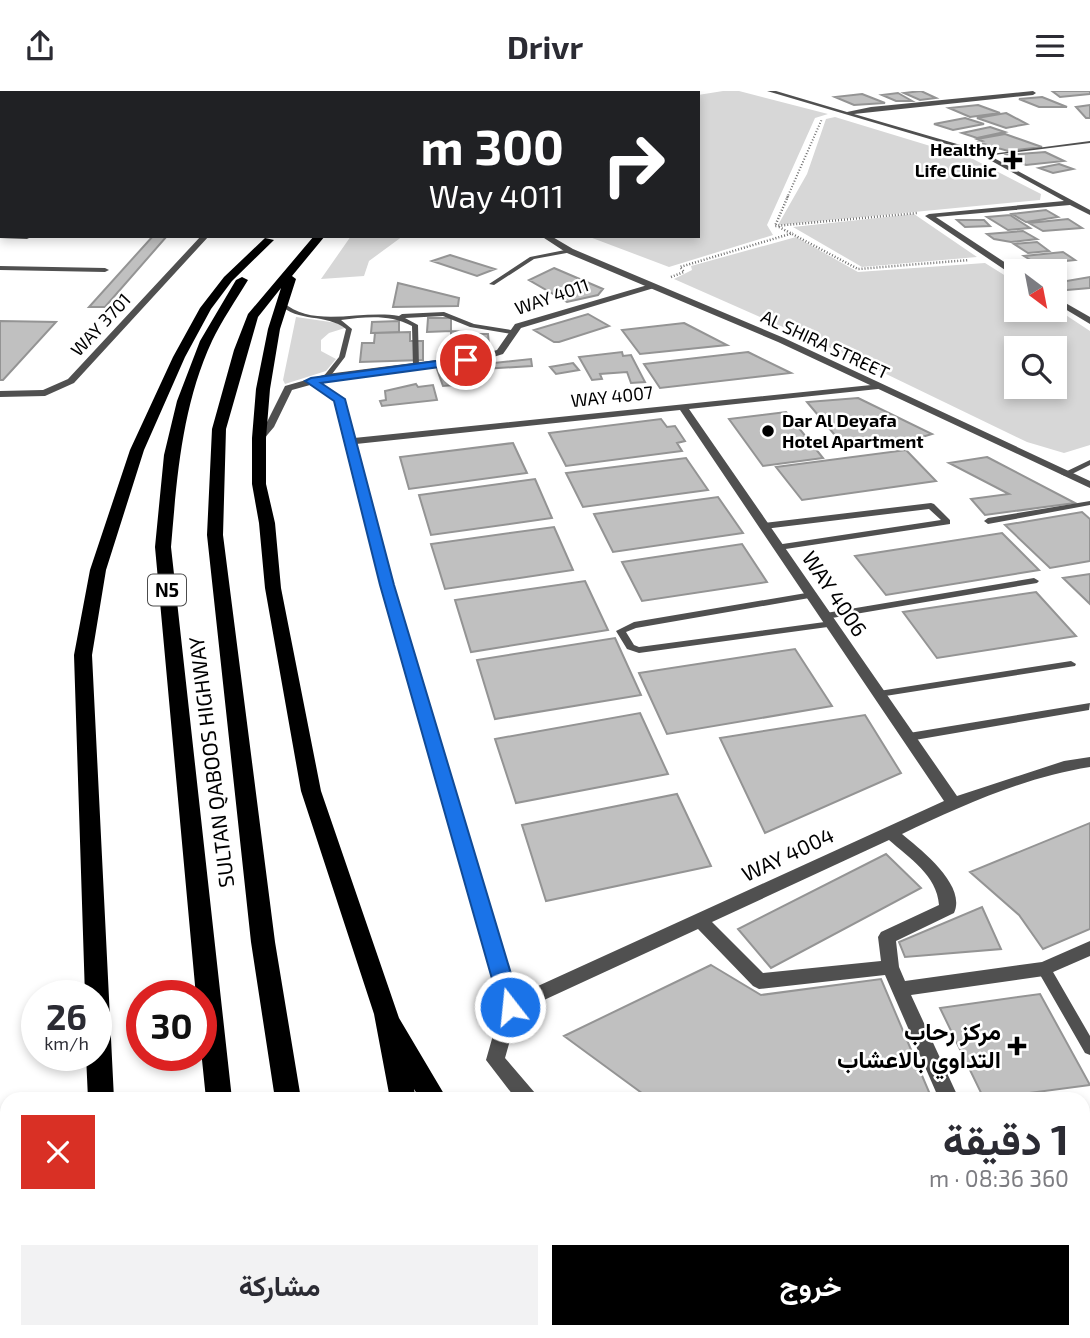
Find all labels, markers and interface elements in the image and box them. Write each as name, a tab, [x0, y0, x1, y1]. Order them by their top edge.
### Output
icon: share	[21, 27, 59, 65]
text: Drivr	[507, 27, 583, 65]
icon: menu	[1031, 27, 1069, 65]
text: 300 m	[421, 116, 564, 175]
icon: right	[588, 119, 679, 210]
place label: Healthy Life Clinic	[915, 138, 998, 181]
marker: Healthy Life Clinic	[1003, 150, 1023, 170]
text: Way 4011	[429, 176, 564, 214]
north arrow	[1004, 259, 1068, 322]
map controls	[1004, 259, 1067, 399]
street label: WAY 4011	[512, 273, 592, 319]
street label: WAY 3701	[66, 288, 135, 360]
street label: AL SHIRA STREET	[758, 305, 894, 384]
pin	[436, 330, 496, 390]
button: search	[1004, 336, 1067, 399]
icon: arrive	[447, 341, 485, 379]
street label: WAY 4007	[570, 381, 654, 411]
place label: Dar Al Deyafa Hotel Apartment	[782, 409, 924, 452]
marker: Dar Al Deyafa Hotel Apartment	[760, 423, 776, 439]
street label: WAY 4006	[798, 546, 873, 641]
road number: N5	[148, 575, 186, 605]
street label: SULTAN QABOOS HIGHWAY	[183, 635, 239, 889]
street label: WAY 4004	[737, 821, 837, 886]
position arrow	[473, 970, 547, 1044]
speed limit sign: 30	[126, 980, 217, 1071]
text: 26	[46, 995, 87, 1037]
place label: مركز رحاب التداوي بالاعشاب	[837, 1016, 1001, 1080]
text: km/h	[44, 1032, 89, 1054]
marker: مركز رحاب التداوي بالاعشاب	[1007, 1036, 1027, 1056]
text: 1 دقيقة	[943, 1113, 1069, 1163]
button: close	[21, 1115, 95, 1189]
text: 360 m · 08:36	[929, 1164, 1069, 1192]
button: مشاركة	[21, 1245, 538, 1325]
button: خروج	[552, 1245, 1069, 1325]

